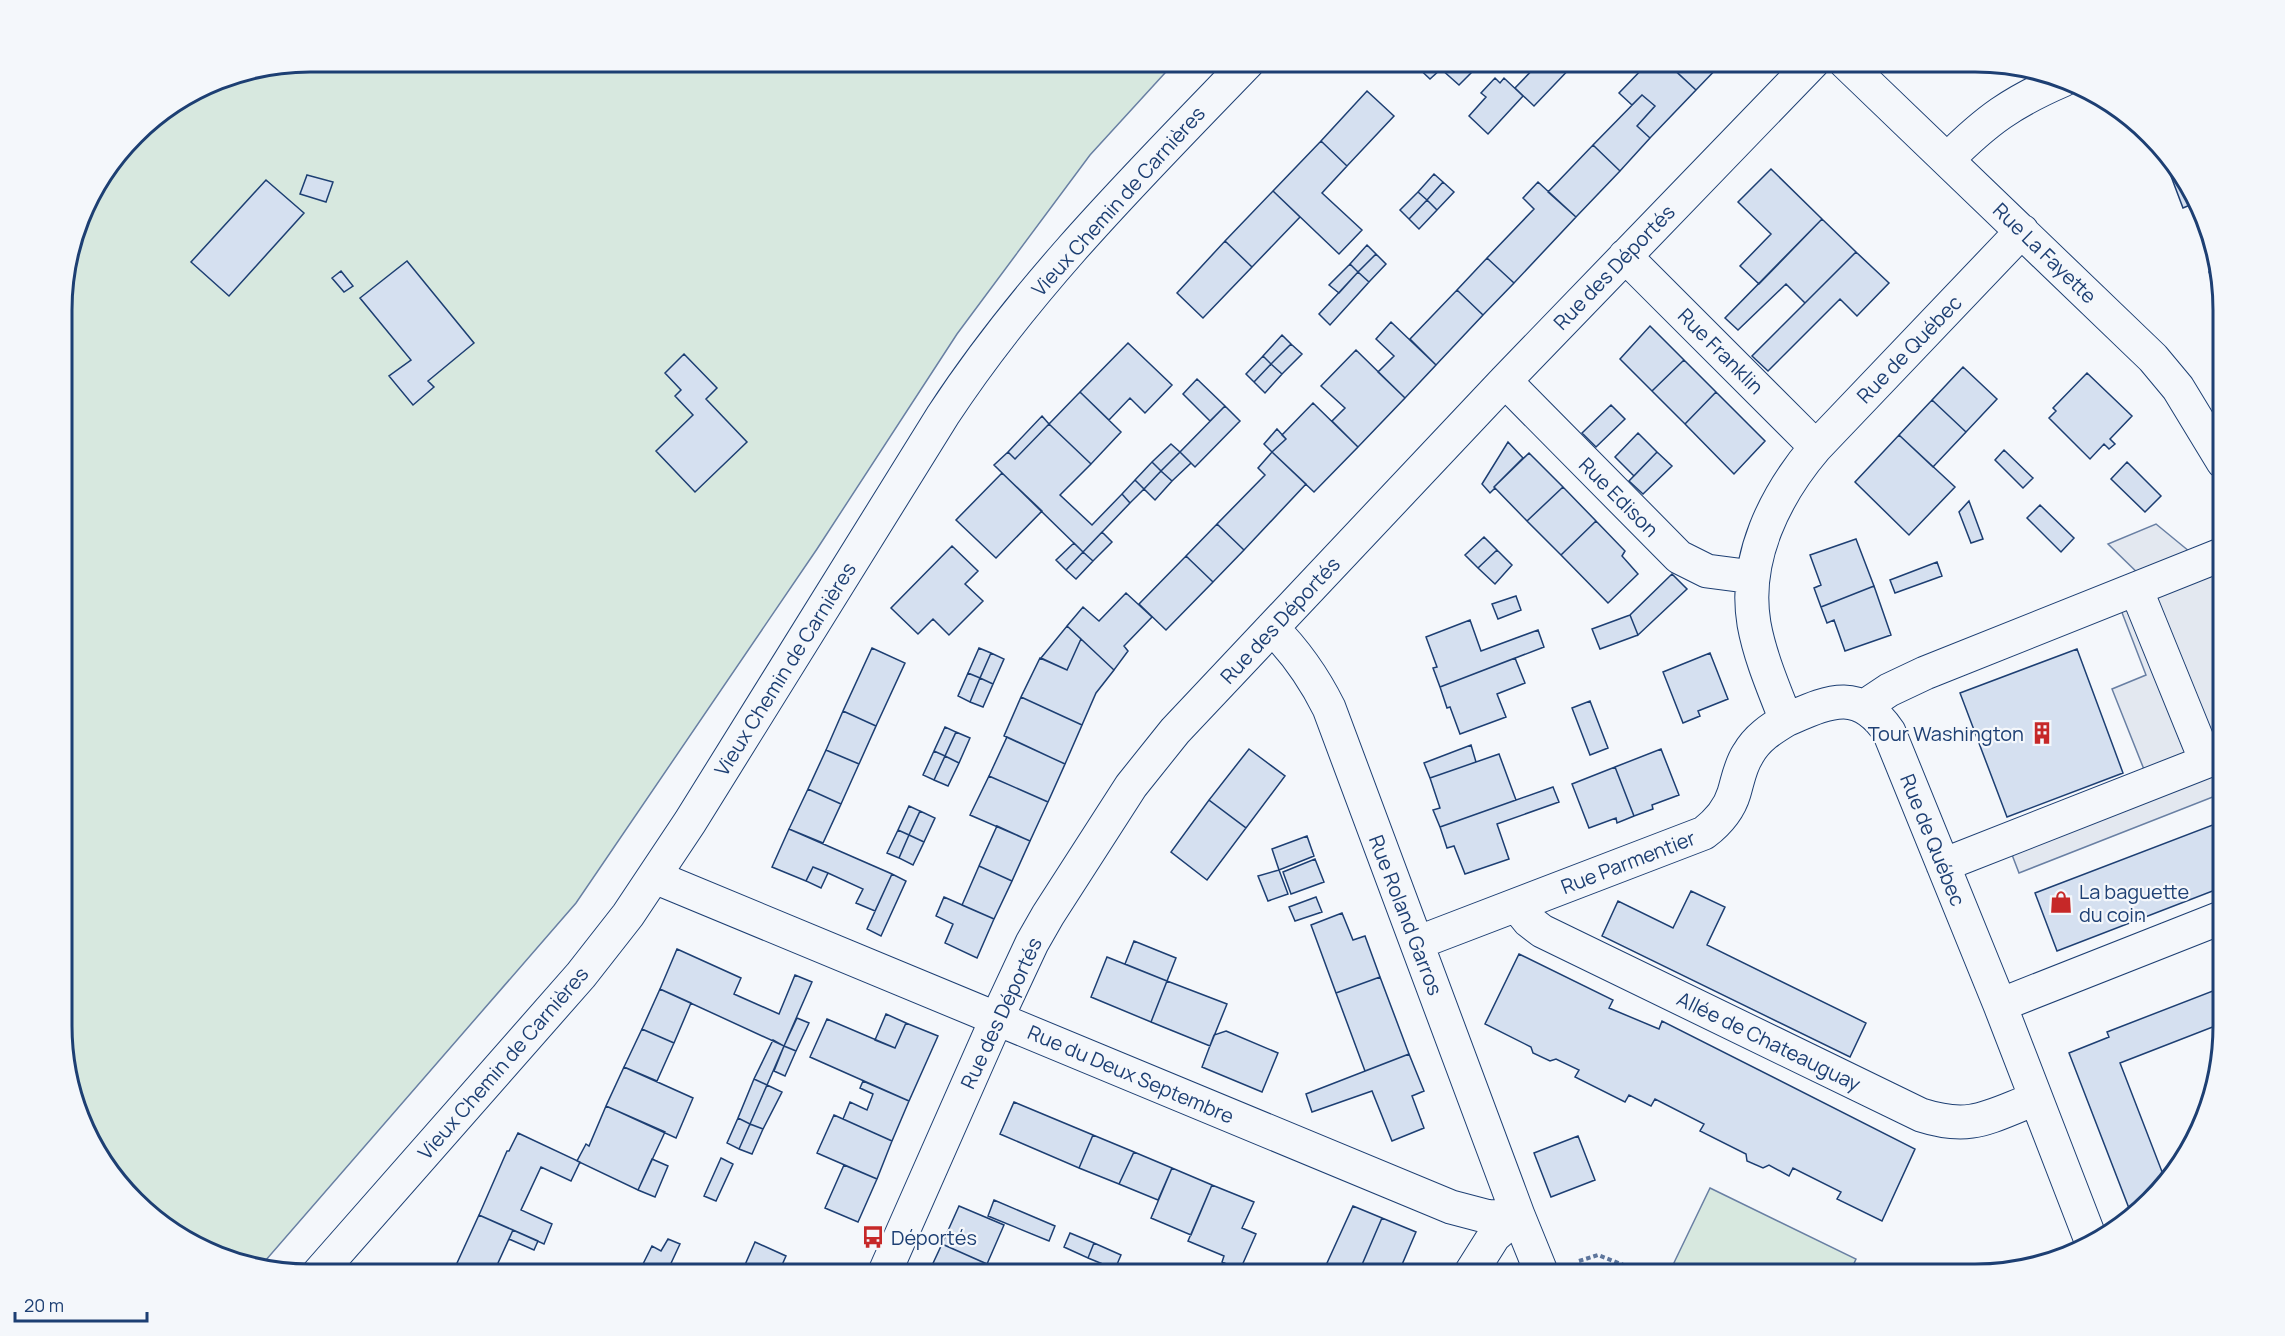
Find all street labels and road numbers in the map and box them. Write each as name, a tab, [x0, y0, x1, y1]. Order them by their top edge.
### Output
street label: Vieux Chemin de Carnières	[1025, 100, 1211, 302]
street label: Rue La Fayette	[1987, 197, 2103, 309]
street label: Rue des Déportés	[1547, 199, 1681, 335]
street label: Rue de Québec	[1851, 289, 1967, 409]
street label: Rue Franklin	[1672, 302, 1770, 400]
street label: Rue Edison	[1573, 451, 1665, 543]
street label: Rue des Déportés	[1214, 551, 1346, 689]
street label: Vieux Chemin de Carnières	[708, 557, 862, 781]
street label: Rue de Québec	[1894, 770, 1972, 910]
street label: Rue Parmentier	[1557, 824, 1699, 900]
street label: Rue Roland Garros	[1363, 831, 1449, 999]
street label: Rue des Déportés	[954, 933, 1048, 1093]
street label: Vieux Chemin de Carnières	[412, 961, 594, 1165]
street label: Allée de Chateauguay	[1673, 985, 1866, 1097]
street label: Rue du Deux Septembre	[1024, 1018, 1238, 1130]

